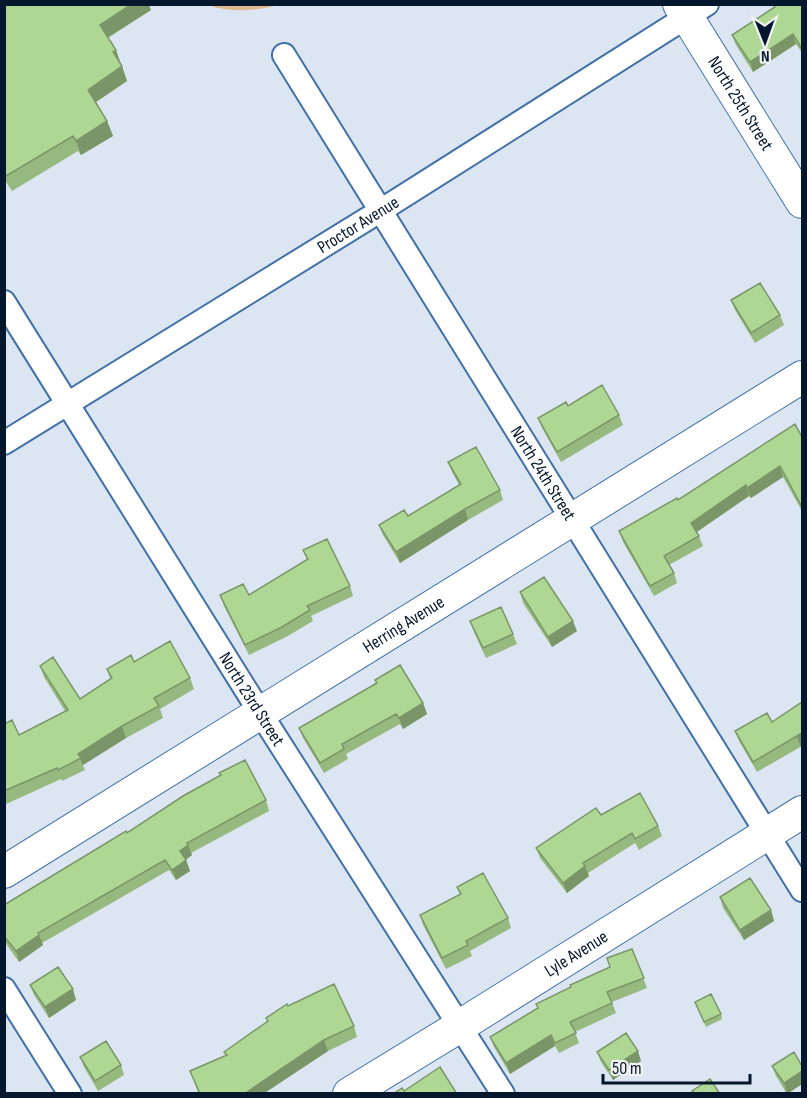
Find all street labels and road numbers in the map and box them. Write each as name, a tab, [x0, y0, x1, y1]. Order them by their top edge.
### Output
street label: North 25th Street	[704, 52, 778, 154]
street label: Proctor Avenue	[313, 191, 403, 258]
street label: North 24th Street	[506, 422, 581, 525]
street label: Herring Avenue	[359, 591, 448, 657]
street label: North 23rd Street	[215, 648, 289, 750]
street label: Lyle Avenue	[540, 926, 612, 981]

